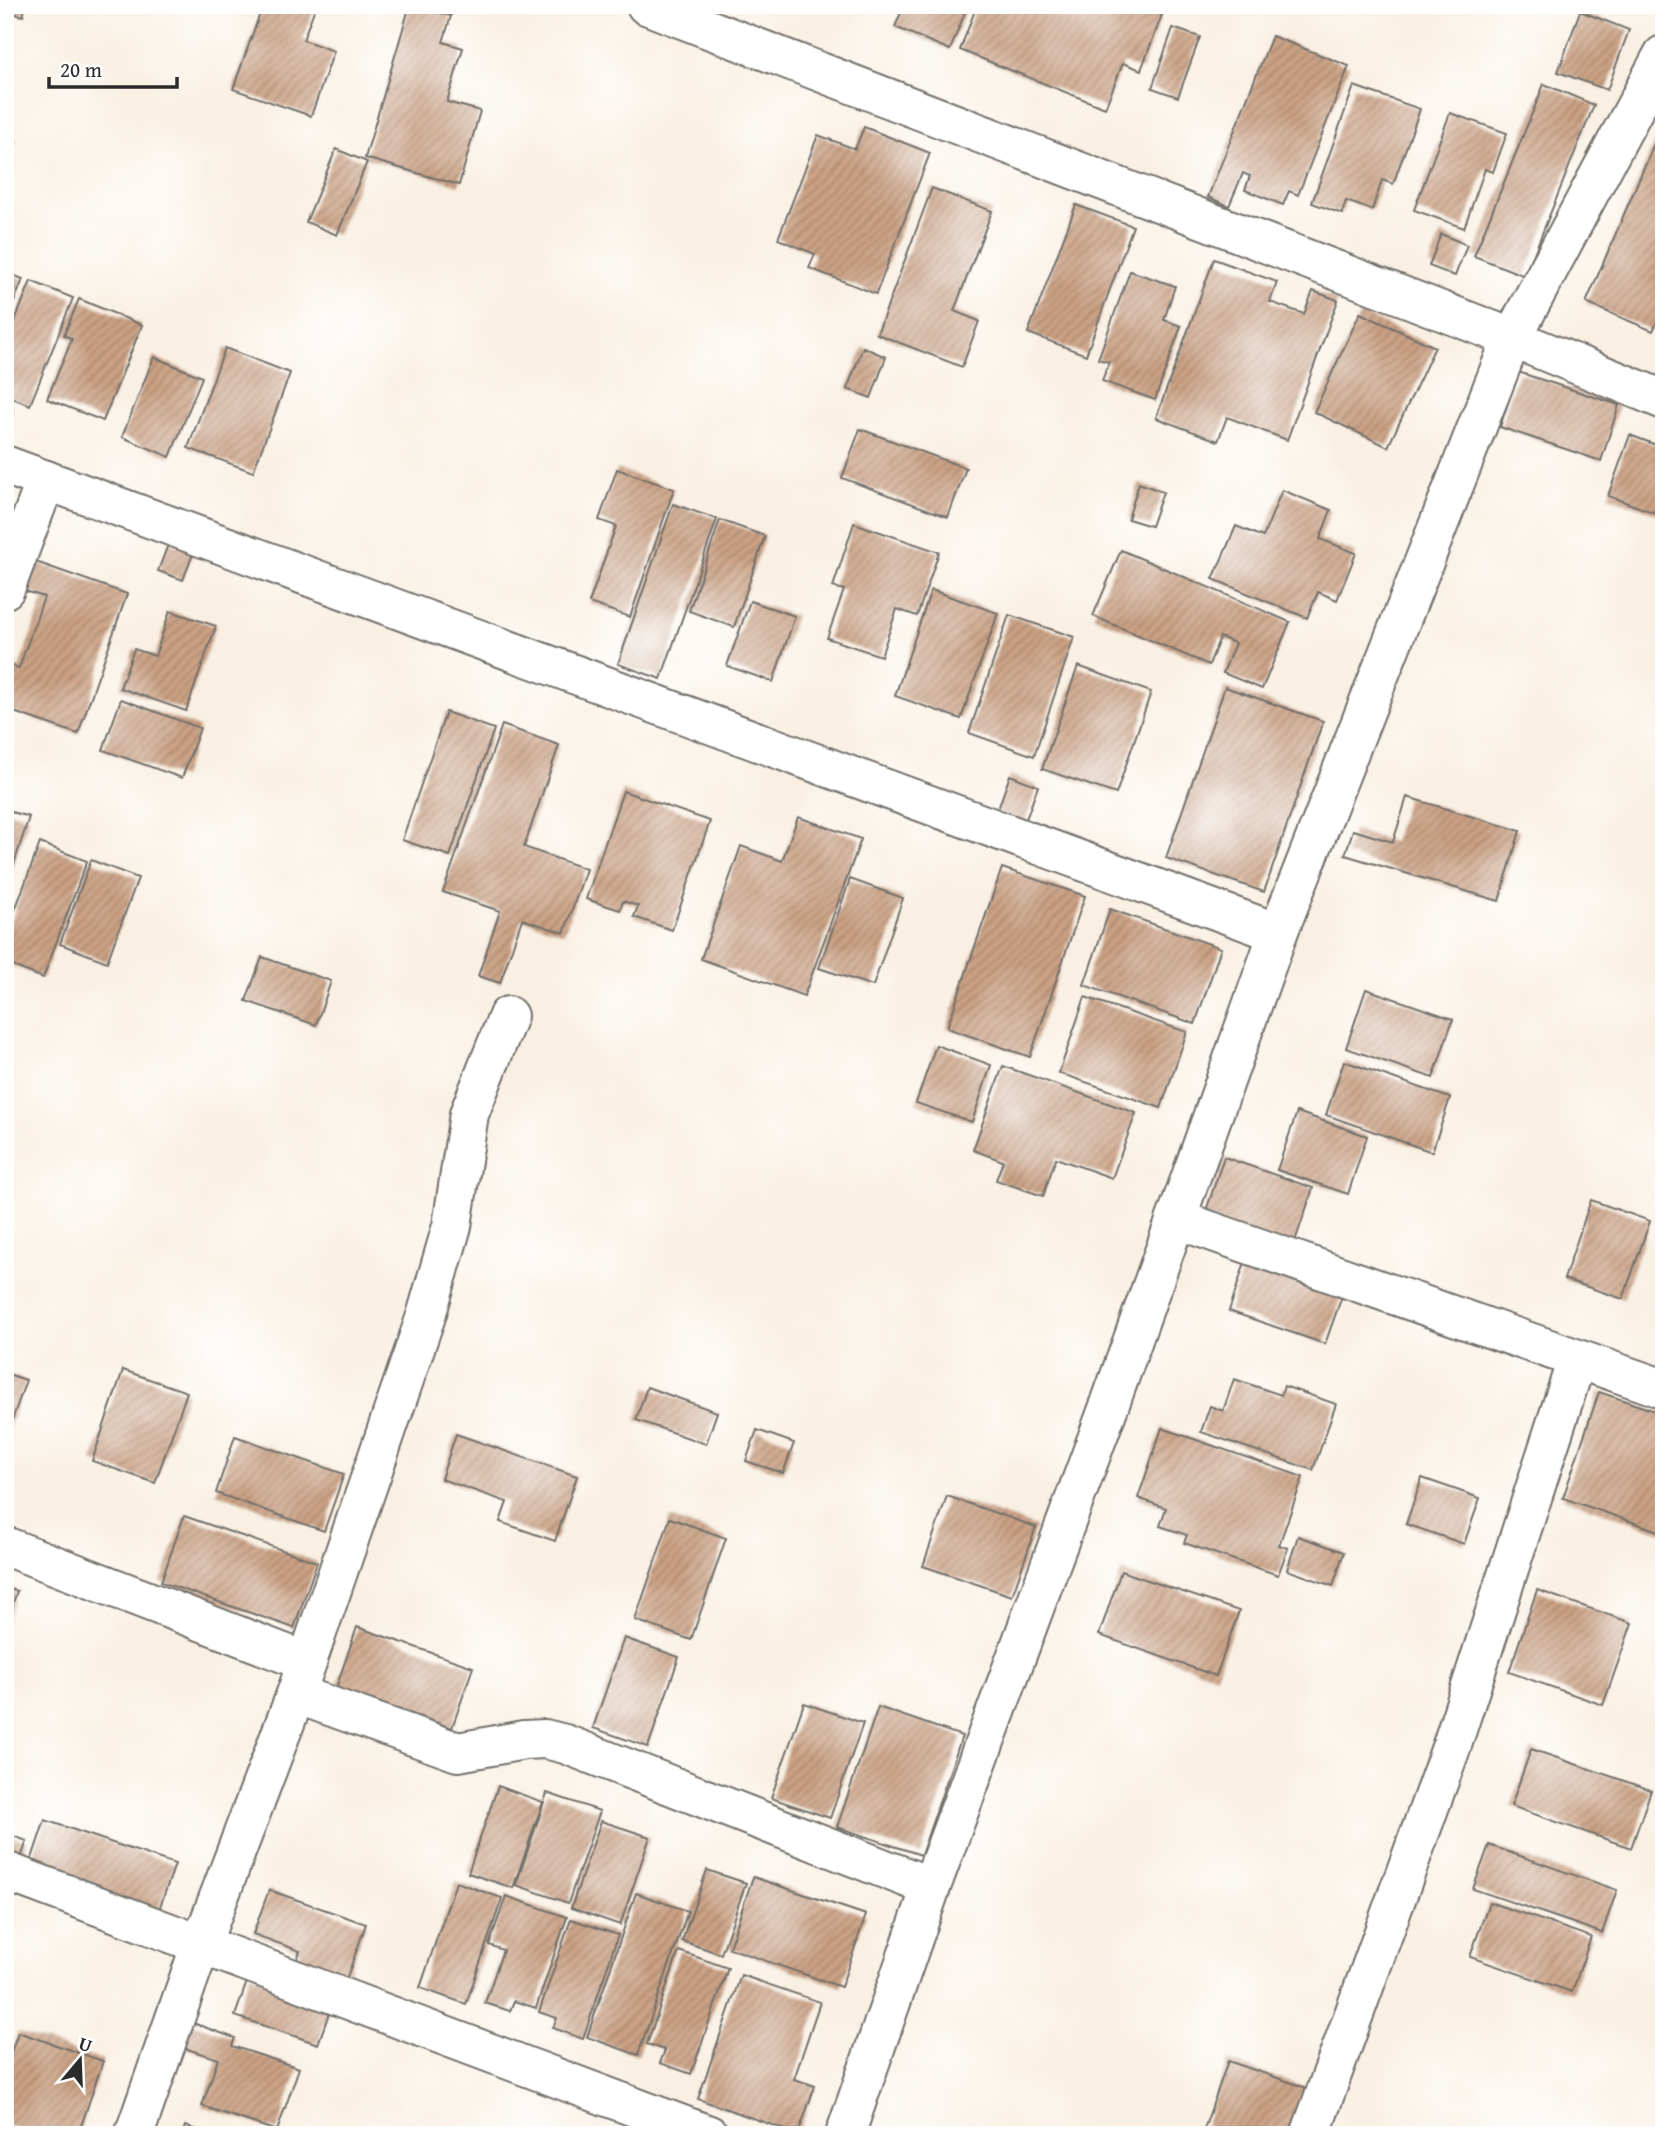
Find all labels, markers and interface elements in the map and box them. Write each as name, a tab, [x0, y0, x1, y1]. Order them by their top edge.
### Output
scale bar	[49, 46, 177, 90]
text: 20 m	[60, 54, 102, 85]
north arrow	[46, 2024, 116, 2094]
text: U	[75, 2029, 96, 2059]

